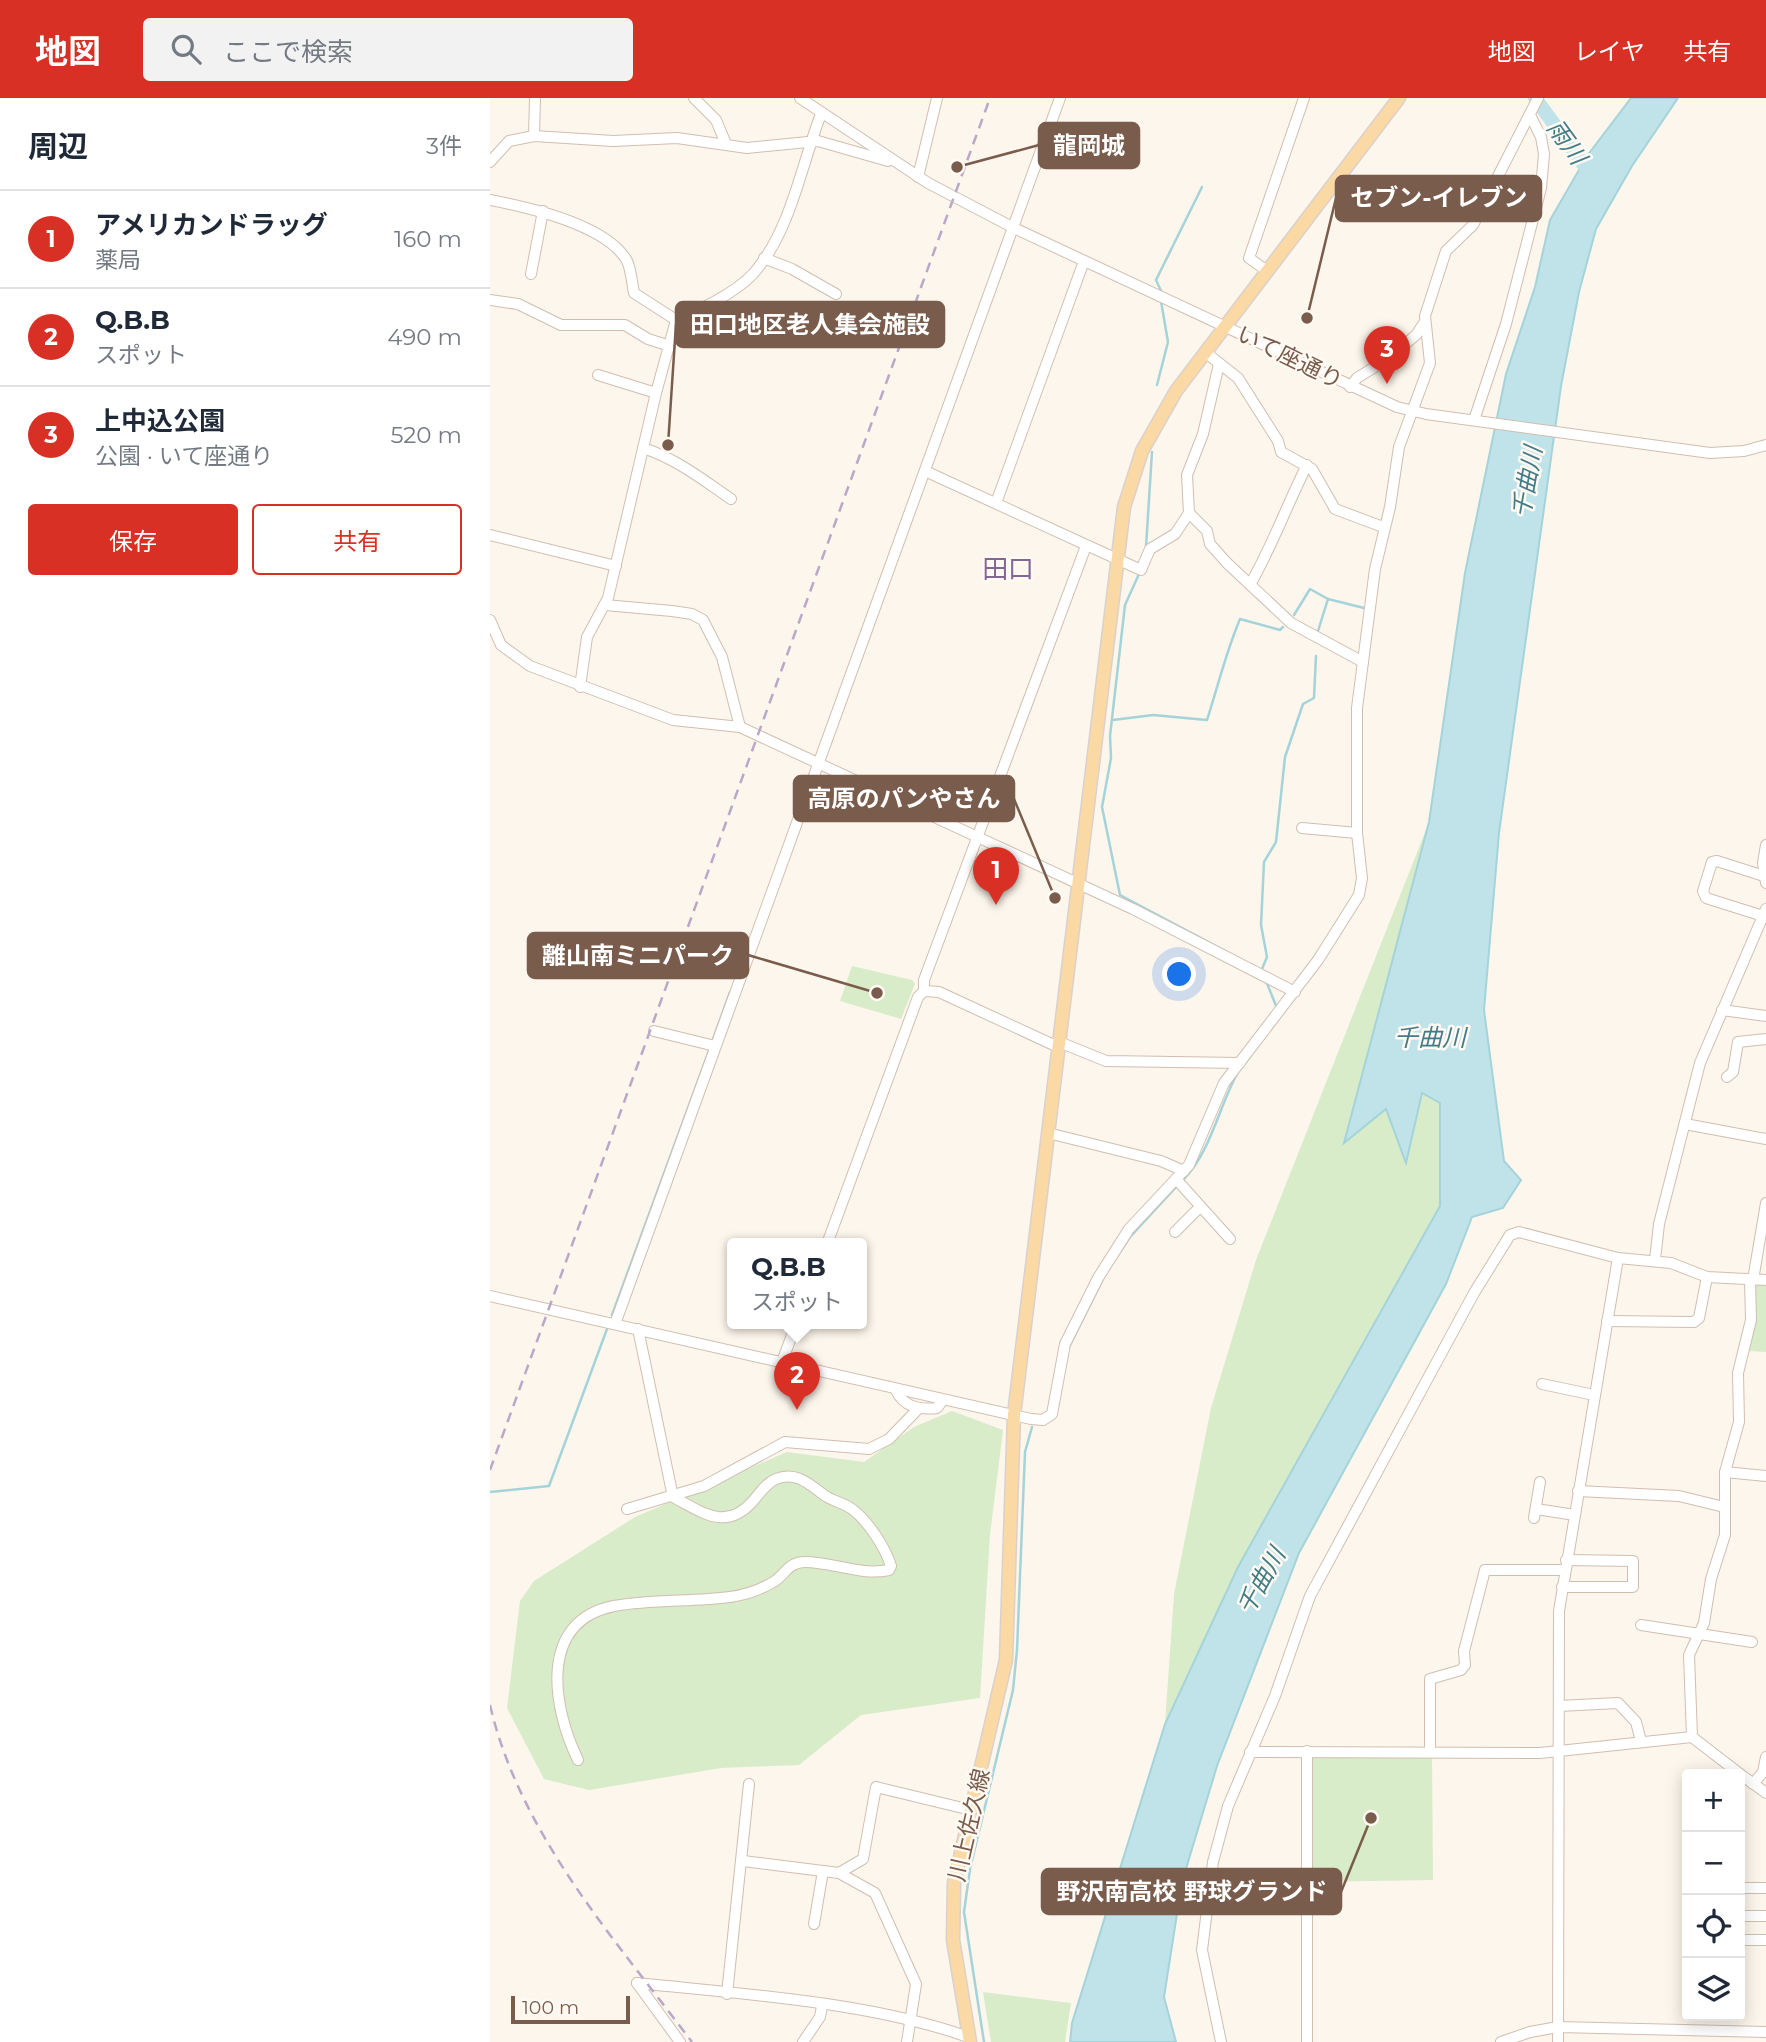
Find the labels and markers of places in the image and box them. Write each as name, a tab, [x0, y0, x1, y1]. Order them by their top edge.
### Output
callout: 龍岡城	[1039, 123, 1139, 168]
callout: セブン-イレブン	[1336, 176, 1541, 221]
callout: 田口地区老人集会施設	[676, 302, 944, 347]
pin: 3	[1364, 326, 1410, 384]
callout: 高原のパンやさん	[794, 776, 1014, 821]
pin: 1	[973, 847, 1019, 905]
callout: 離山南ミニパーク	[528, 933, 748, 978]
pin: 2	[774, 1352, 820, 1410]
callout: 野沢南高校 野球グランド	[1042, 1869, 1341, 1914]

